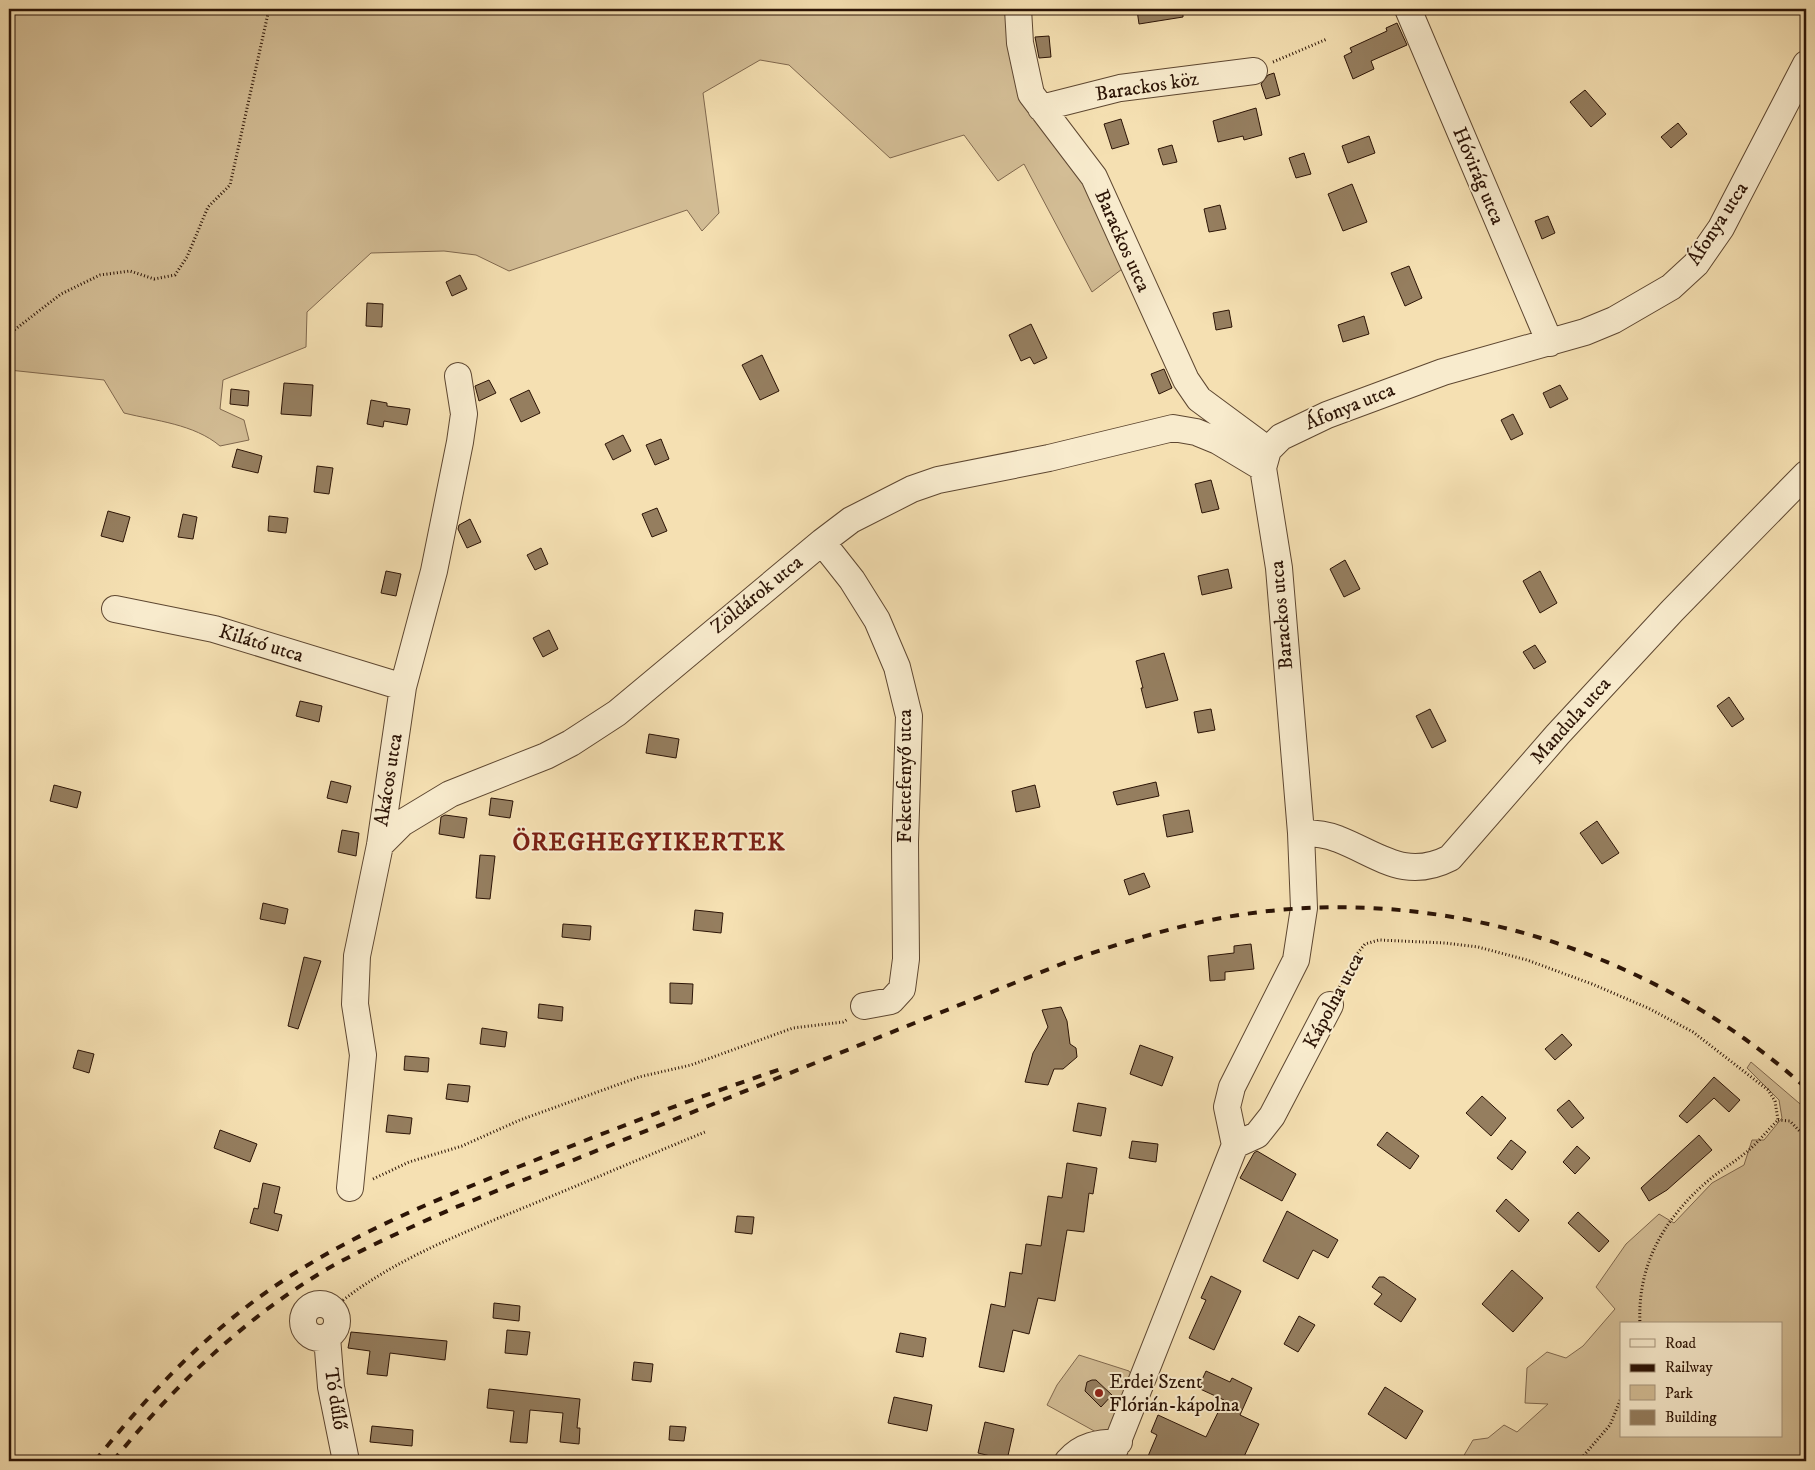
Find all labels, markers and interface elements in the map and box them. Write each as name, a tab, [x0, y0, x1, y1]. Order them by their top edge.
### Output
street label: Barackos köz	[1094, 66, 1201, 108]
street label: Hóvirág utca	[1446, 124, 1510, 229]
street label: Áfonya utca	[1681, 177, 1754, 270]
street label: Barackos utca	[1088, 186, 1156, 296]
street label: Áfonya utca	[1301, 377, 1399, 436]
street label: Zöldárok utca	[706, 550, 809, 640]
street label: Barackos utca	[1265, 559, 1299, 671]
street label: Kilátó utca	[216, 619, 307, 669]
street label: Mandula utca	[1525, 672, 1617, 770]
street label: Feketefenyő utca	[893, 708, 918, 843]
street label: Akácos utca	[369, 731, 409, 828]
district label: ÖREGHEGYIKERTEK	[513, 827, 785, 858]
street label: Kápolna utca	[1298, 948, 1370, 1053]
legend	[1620, 1322, 1782, 1438]
text: Road	[1665, 1334, 1697, 1353]
text: Railway	[1665, 1358, 1713, 1377]
street label: Tó dűlő	[318, 1366, 352, 1432]
place label: Erdei Szent Flórián-kápolna	[1109, 1370, 1240, 1418]
text: Park	[1665, 1384, 1694, 1403]
marker: Erdei Szent Flórián-kápolna	[1093, 1387, 1105, 1399]
text: Building	[1665, 1408, 1717, 1427]

